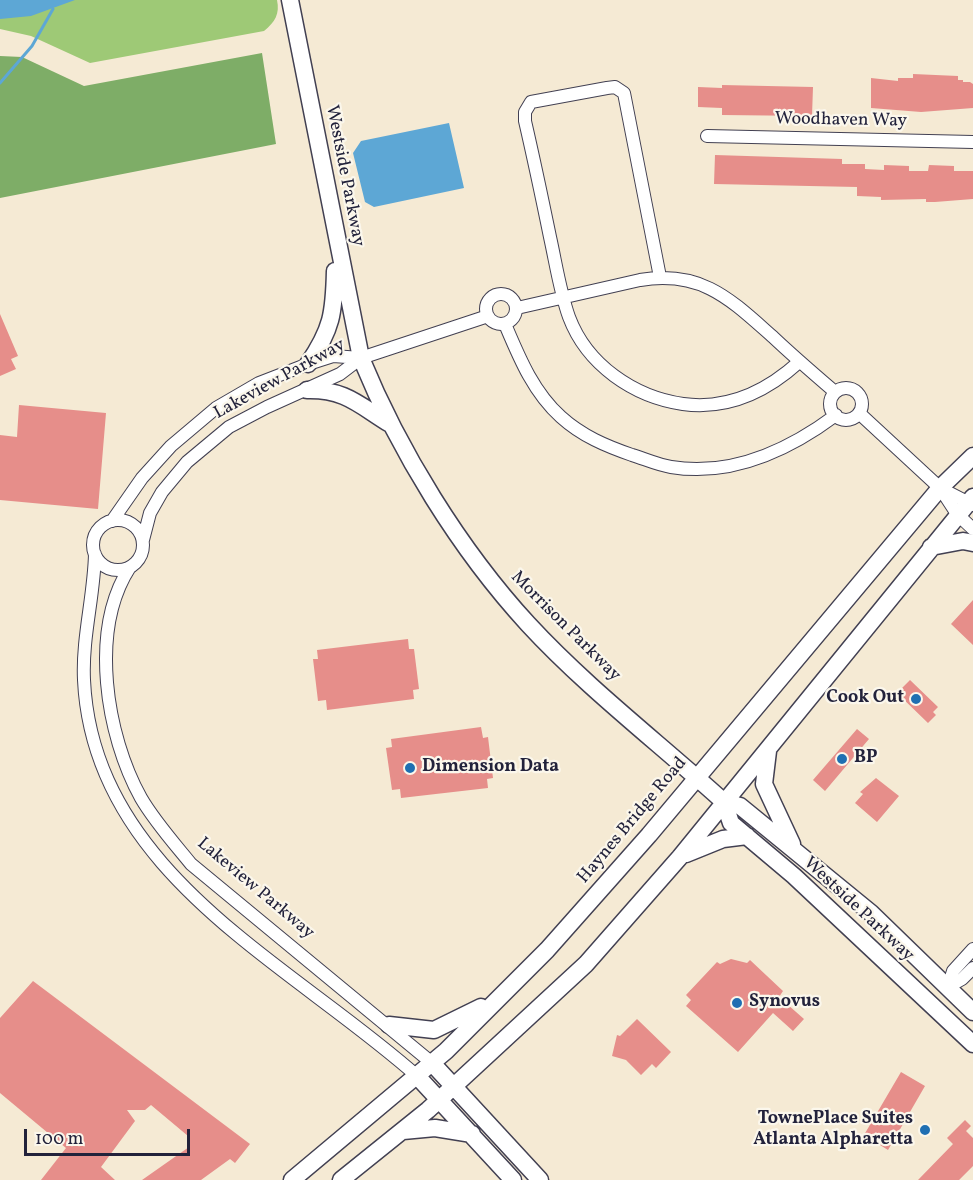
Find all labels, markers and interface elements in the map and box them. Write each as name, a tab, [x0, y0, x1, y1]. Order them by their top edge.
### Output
street label: Westside Parkway	[320, 104, 368, 248]
street label: Woodhaven Way	[775, 109, 907, 133]
street label: Lakeview Parkway	[211, 335, 349, 425]
street label: Morrison Parkway	[505, 567, 625, 687]
place label: Cook Out	[826, 688, 904, 710]
marker: Cook Out	[909, 692, 923, 706]
place label: BP	[854, 748, 878, 770]
marker: BP	[835, 752, 849, 766]
street label: Haynes Bridge Road	[574, 753, 692, 889]
place label: Dimension Data	[422, 757, 559, 779]
marker: Dimension Data	[403, 761, 417, 775]
street label: Lakeview Parkway	[192, 834, 318, 944]
street label: Westside Parkway	[798, 853, 918, 967]
place label: Synovus	[749, 992, 820, 1014]
marker: Synovus	[730, 996, 744, 1010]
place label: TownePlace Suites Atlanta Alpharetta	[753, 1109, 913, 1152]
scale bar	[27, 1117, 194, 1155]
marker: TownePlace Suites Atlanta Alpharetta	[918, 1123, 932, 1137]
text: 100 m	[35, 1127, 84, 1152]

